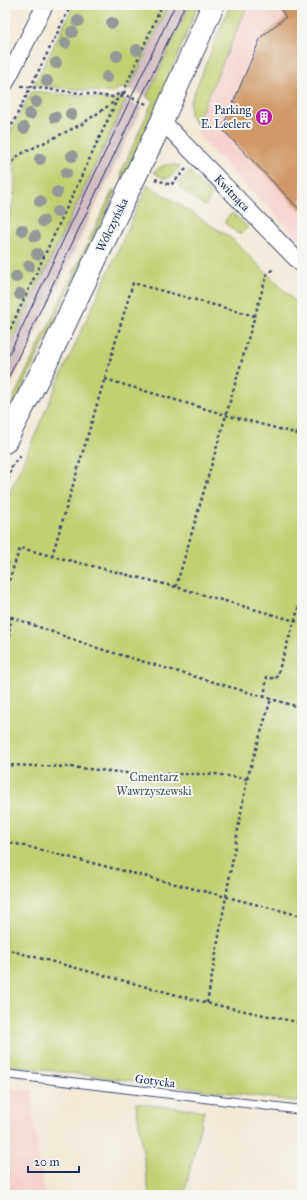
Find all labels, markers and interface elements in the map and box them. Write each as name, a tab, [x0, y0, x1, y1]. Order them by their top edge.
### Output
place label: Parking E. Leclerc	[201, 103, 251, 131]
building icon: Parking E. Leclerc	[254, 107, 274, 127]
street label: Kwitnąca	[211, 172, 253, 215]
street label: Wólczyńska	[93, 195, 131, 254]
park label: Cmentarz Wawrzyszewski	[116, 770, 192, 798]
street label: Gotycka	[134, 1072, 177, 1091]
scale bar	[28, 1148, 79, 1174]
text: 20 m	[34, 1155, 60, 1169]

